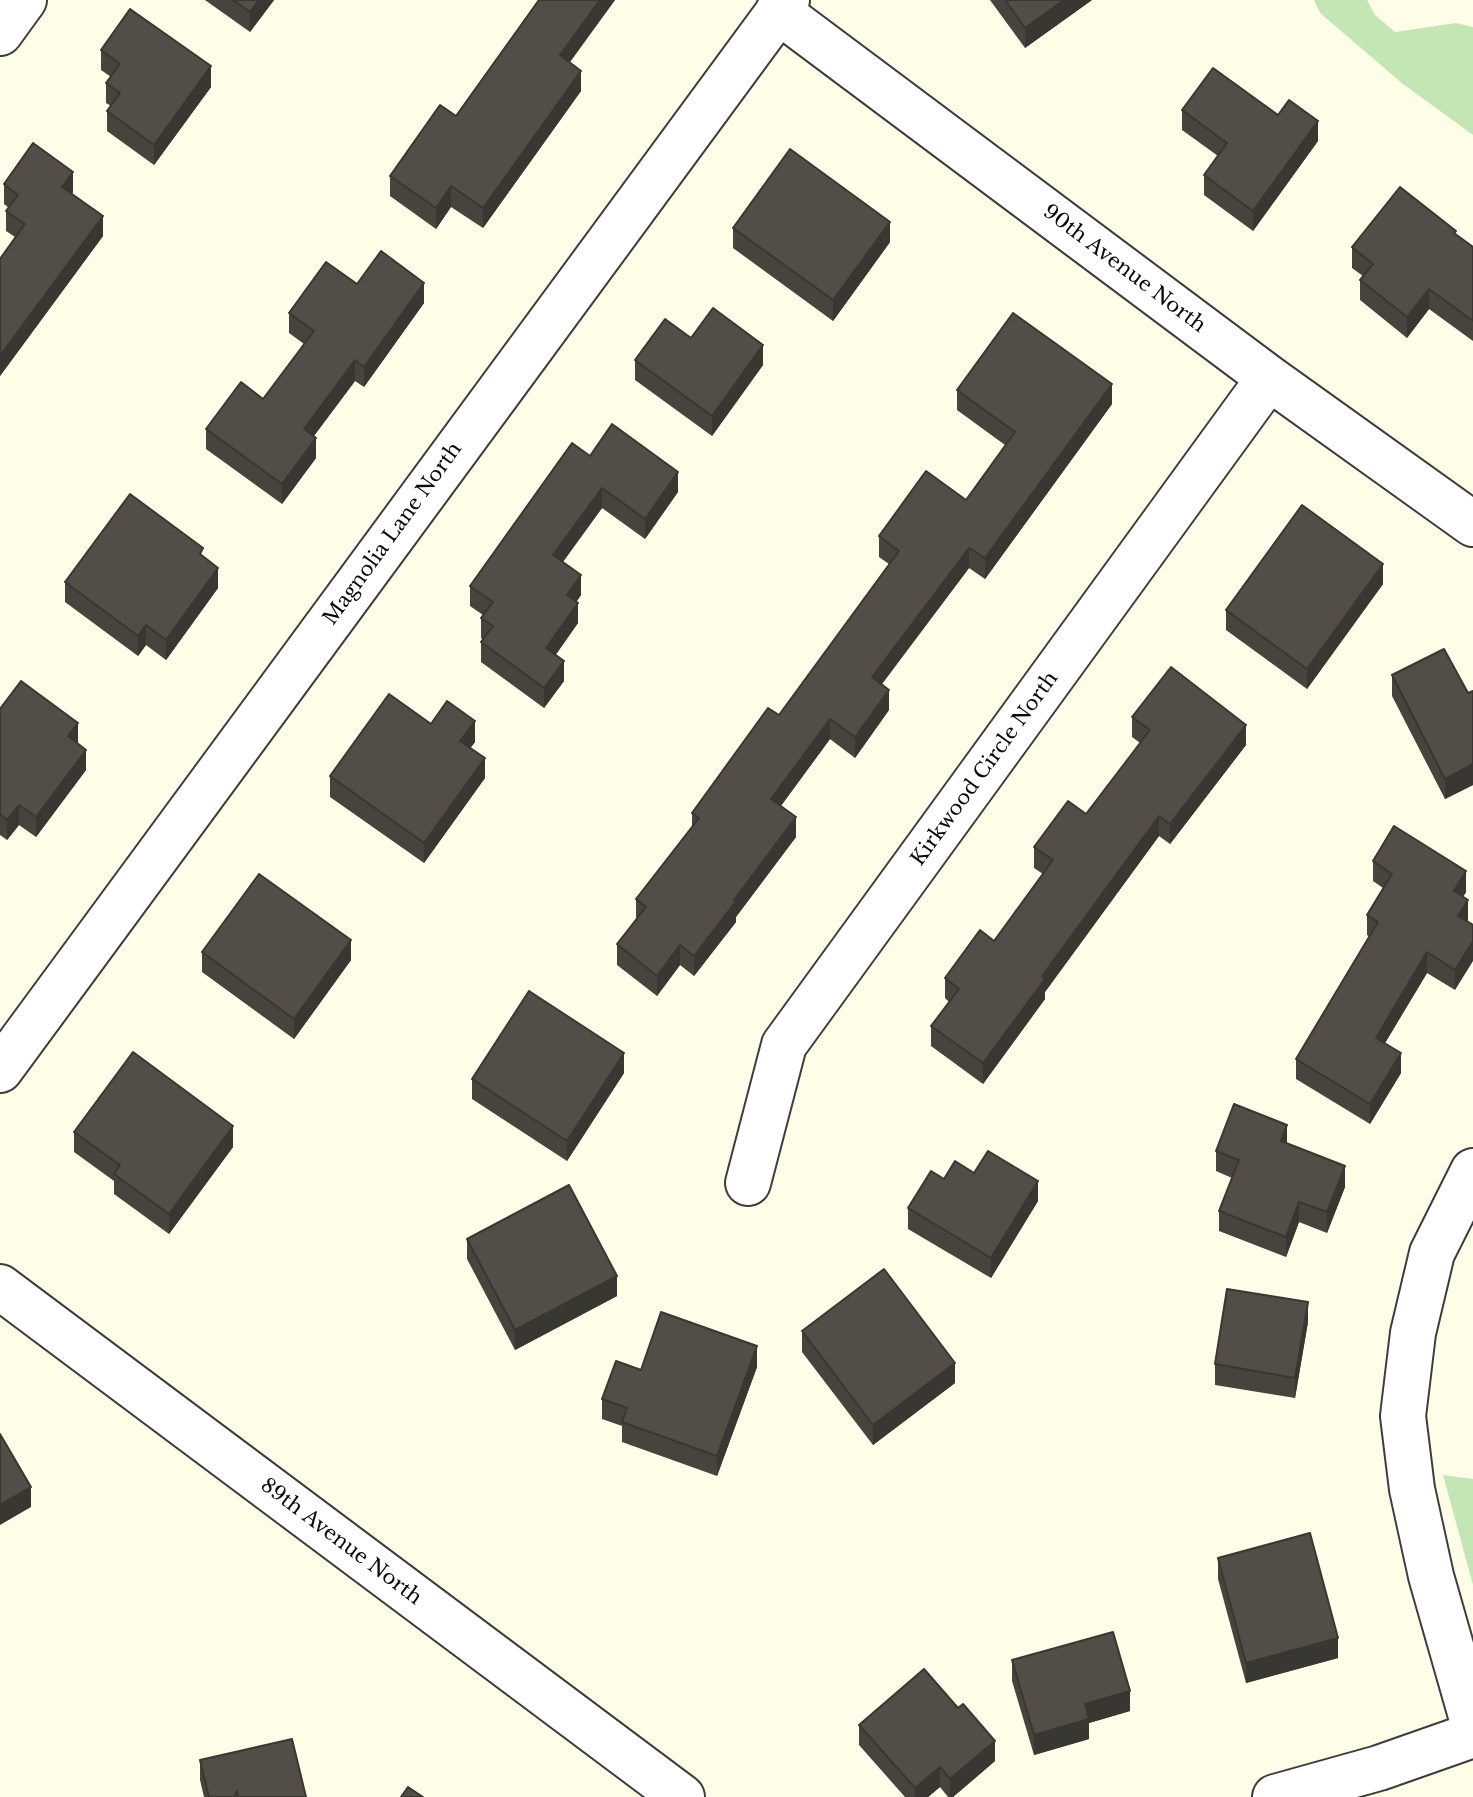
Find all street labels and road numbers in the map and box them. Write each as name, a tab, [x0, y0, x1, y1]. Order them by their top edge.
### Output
street label: 90th Avenue North	[1038, 200, 1210, 338]
street label: Magnolia Lane North	[319, 438, 467, 630]
street label: Kirkwood Circle North	[906, 667, 1064, 871]
street label: 89th Avenue North	[256, 1474, 426, 1610]

